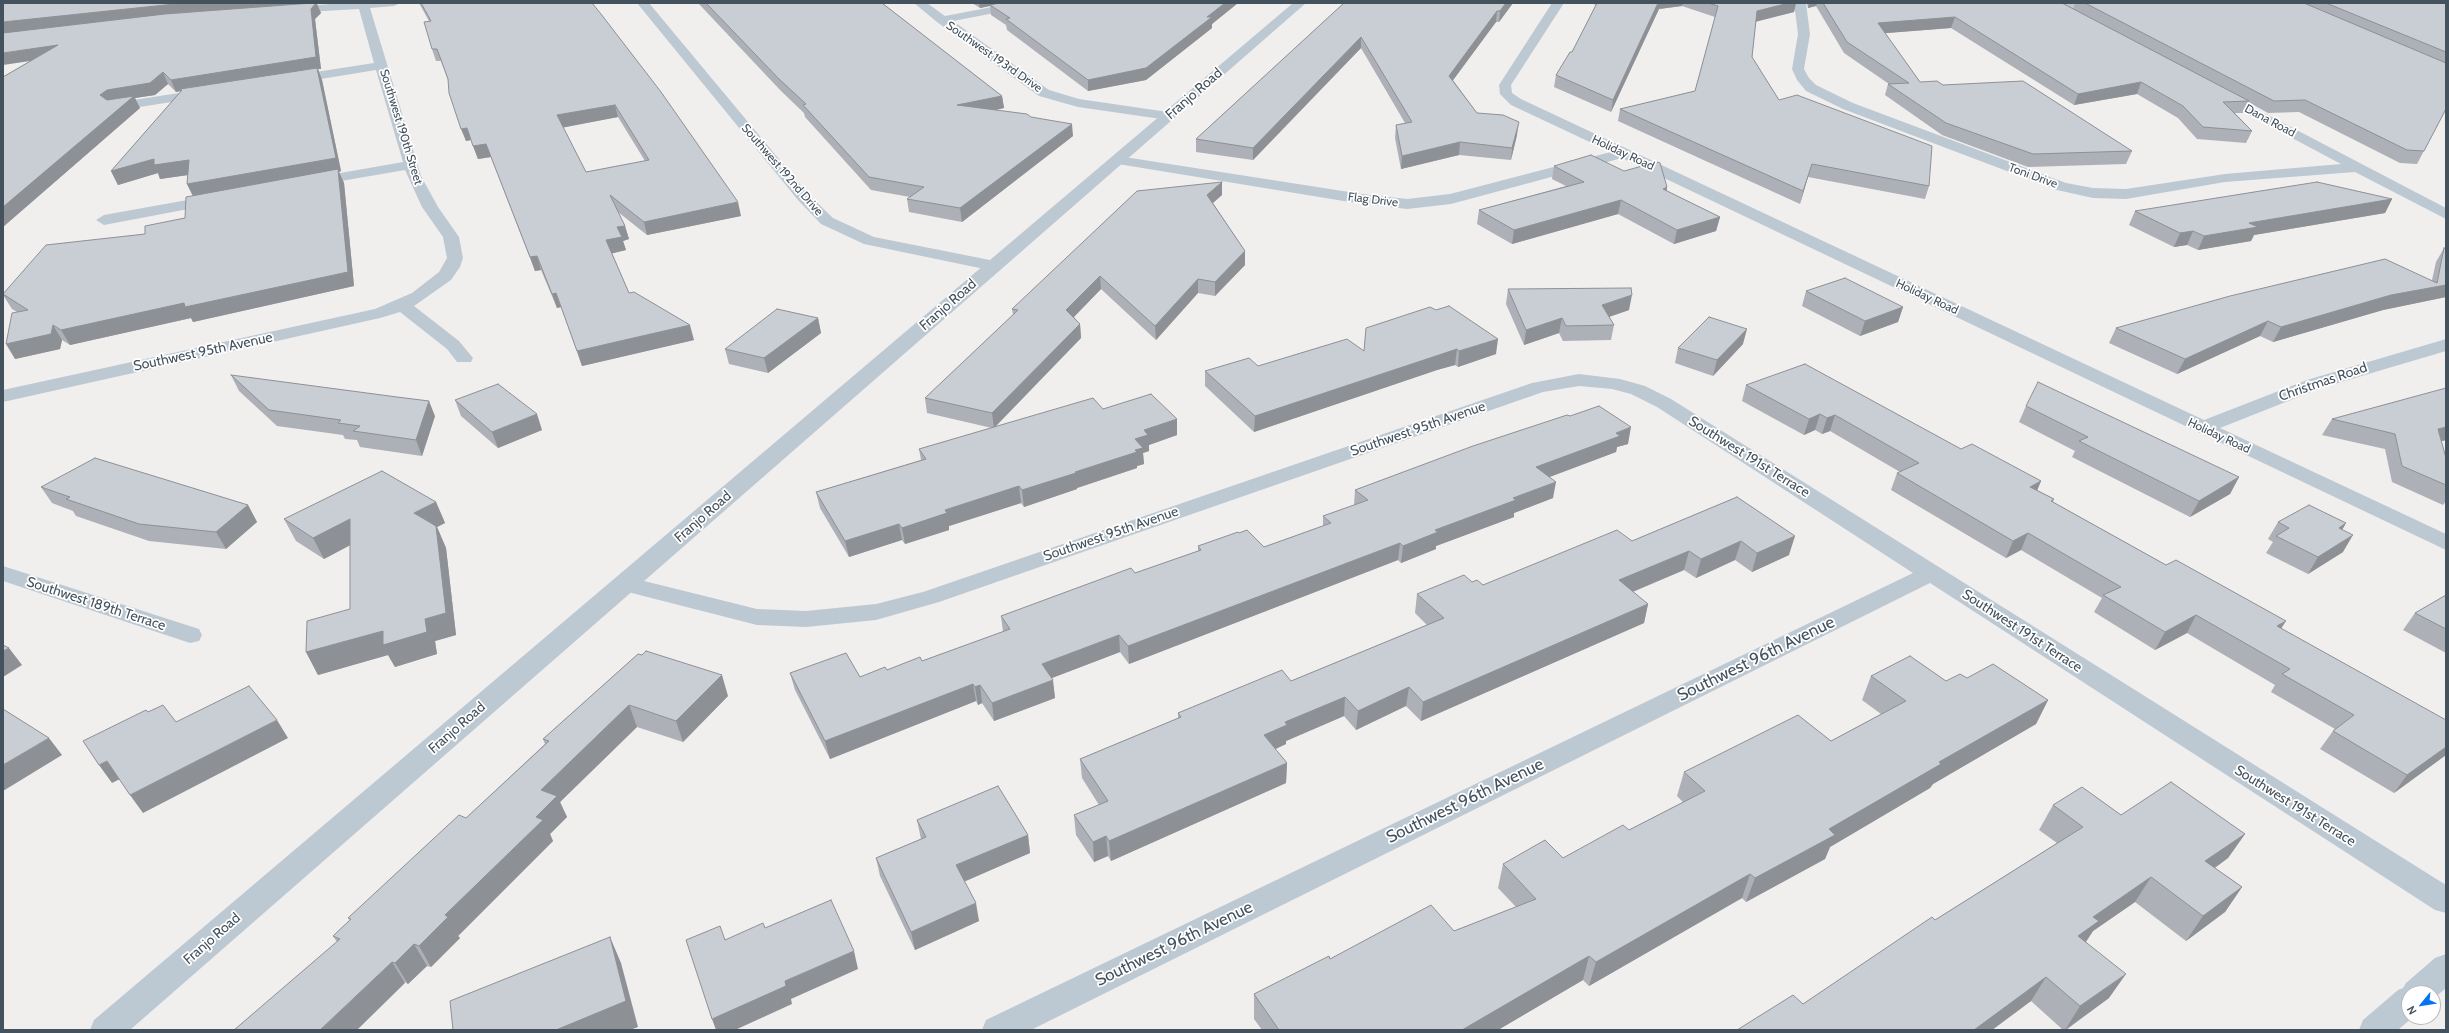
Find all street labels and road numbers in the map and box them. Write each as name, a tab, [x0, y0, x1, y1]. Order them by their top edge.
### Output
street label: Southwest 193rd Drive	[943, 18, 1045, 96]
street label: Franjo Road	[1162, 65, 1226, 123]
street label: Southwest 190th Street	[377, 67, 425, 187]
street label: Dana Road	[2242, 102, 2298, 140]
street label: Southwest 192nd Drive	[738, 121, 826, 219]
street label: Holiday Road	[1589, 132, 1657, 174]
street label: Toni Drive	[2007, 161, 2059, 191]
street label: Flag Drive	[1347, 190, 1399, 210]
street label: Franjo Road	[916, 276, 980, 334]
street label: Holiday Road	[1893, 276, 1961, 318]
street label: Southwest 95th Avenue	[132, 329, 274, 375]
street label: Christmas Road	[2277, 359, 2369, 405]
street label: Southwest 95th Avenue	[1348, 398, 1488, 460]
street label: Southwest 191st Terrace	[1685, 413, 1813, 501]
street label: Holiday Road	[2185, 415, 2253, 457]
street label: Franjo Road	[671, 488, 735, 546]
street label: Southwest 95th Avenue	[1041, 503, 1181, 565]
street label: Southwest 189th Terrace	[24, 574, 168, 634]
street label: Southwest 191st Terrace	[1959, 586, 2085, 676]
street label: Southwest 96th Avenue	[1674, 612, 1838, 706]
street label: Franjo Road	[425, 699, 489, 757]
street label: Southwest 96th Avenue	[1383, 754, 1547, 848]
street label: Southwest 191st Terrace	[2231, 762, 2359, 850]
street label: Southwest 96th Avenue	[1092, 897, 1256, 991]
street label: Franjo Road	[180, 910, 244, 968]

